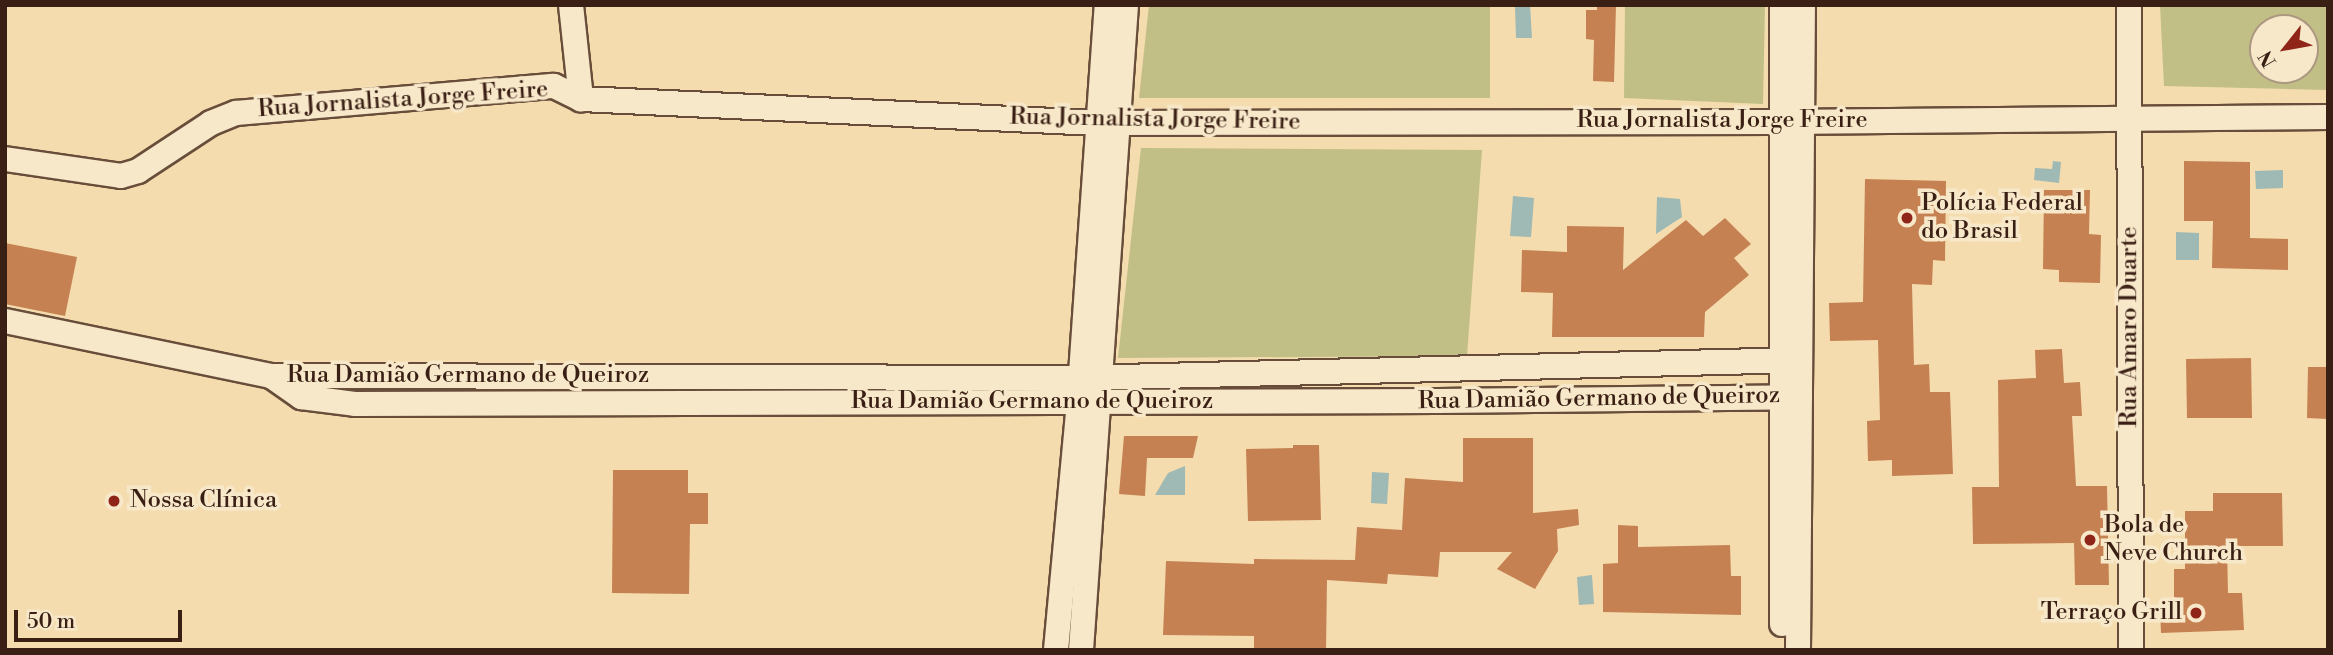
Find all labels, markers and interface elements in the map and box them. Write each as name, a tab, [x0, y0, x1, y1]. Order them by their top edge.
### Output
north arrow	[2249, 14, 2319, 84]
text: N	[2254, 46, 2282, 71]
street label: Rua Jornalista Jorge Freire	[257, 75, 549, 125]
street label: Rua Jornalista Jorge Freire	[1009, 103, 1301, 137]
street label: Rua Jornalista Jorge Freire	[1576, 107, 1868, 135]
place label: Polícia Federal do Brasil	[1921, 190, 2083, 246]
marker: Polícia Federal do Brasil	[1899, 210, 1915, 226]
street label: Rua Amaro Duarte	[2116, 226, 2144, 428]
street label: Rua Damião Germano de Queiroz	[287, 362, 649, 390]
street label: Rua Damião Germano de Queiroz	[1418, 381, 1780, 417]
street label: Rua Damião Germano de Queiroz	[851, 388, 1213, 416]
place label: Nossa Clínica	[130, 487, 277, 515]
marker: Nossa Clínica	[104, 491, 124, 511]
place label: Bola de Neve Church	[2104, 512, 2243, 568]
marker: Bola de Neve Church	[2082, 532, 2098, 548]
scale bar	[18, 596, 186, 640]
place label: Terraço Grill	[2041, 599, 2182, 627]
marker: Terraço Grill	[2188, 605, 2204, 621]
text: 50 m	[27, 609, 75, 635]

